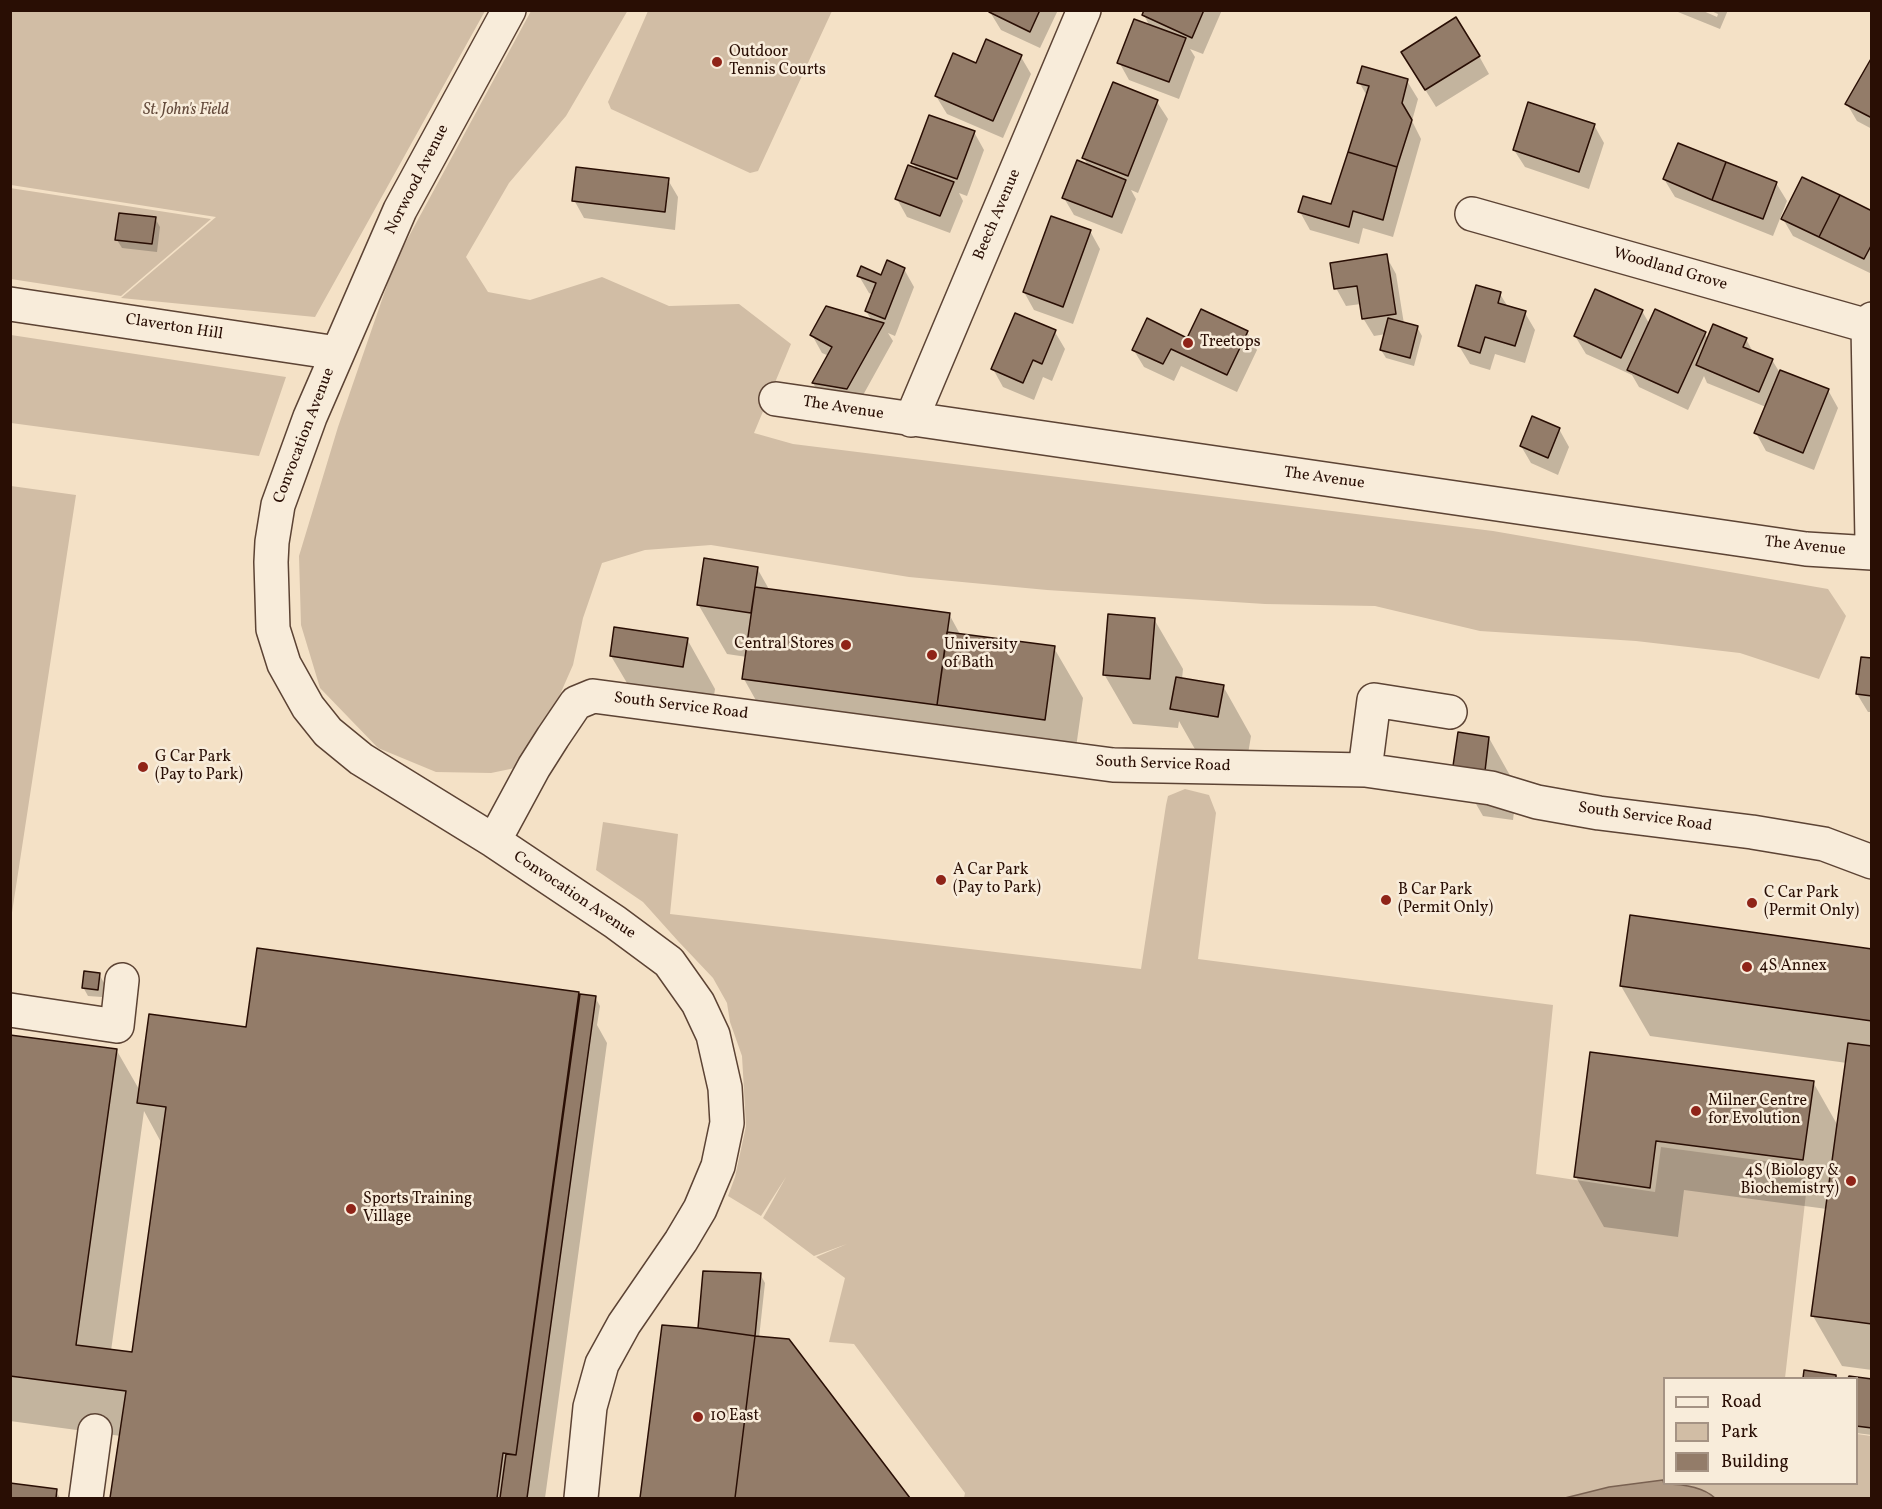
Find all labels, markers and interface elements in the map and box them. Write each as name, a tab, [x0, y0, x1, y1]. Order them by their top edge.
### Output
place label: Outdoor Tennis Courts	[729, 43, 826, 81]
marker: Outdoor Tennis Courts	[710, 55, 724, 69]
park label: St. John's Field	[143, 101, 229, 121]
street label: Norwood Avenue	[382, 122, 454, 238]
street label: Beech Avenue	[970, 167, 1026, 263]
street label: Woodland Grove	[1611, 245, 1729, 295]
street label: Claverton Hill	[124, 311, 224, 345]
place label: Treetops	[1200, 333, 1261, 353]
marker: Treetops	[1181, 336, 1195, 350]
street label: Convocation Avenue	[270, 366, 340, 506]
street label: The Avenue	[801, 393, 885, 425]
street label: The Avenue	[1282, 464, 1366, 494]
street label: The Avenue	[1763, 533, 1847, 561]
place label: Central Stores	[734, 635, 834, 655]
place label: University of Bath	[944, 636, 1018, 674]
marker: Central Stores	[839, 638, 853, 652]
marker: University of Bath	[925, 648, 939, 662]
street label: South Service Road	[613, 689, 749, 725]
place label: G Car Park (Pay to Park)	[155, 748, 243, 786]
street label: South Service Road	[1095, 753, 1231, 777]
marker: G Car Park (Pay to Park)	[136, 760, 150, 774]
street label: South Service Road	[1577, 799, 1713, 837]
street label: Convocation Avenue	[509, 848, 639, 944]
place label: A Car Park (Pay to Park)	[953, 861, 1041, 899]
marker: A Car Park (Pay to Park)	[934, 873, 948, 887]
place label: B Car Park (Permit Only)	[1398, 881, 1493, 919]
place label: C Car Park (Permit Only)	[1764, 884, 1859, 922]
marker: B Car Park (Permit Only)	[1379, 893, 1393, 907]
marker: C Car Park (Permit Only)	[1745, 896, 1759, 910]
place label: 4S Annex	[1759, 957, 1827, 977]
marker: 4S Annex	[1740, 960, 1754, 974]
place label: Milner Centre for Evolution	[1708, 1092, 1807, 1130]
marker: Milner Centre for Evolution	[1689, 1104, 1703, 1118]
place label: 4S (Biology & Biochemistry)	[1740, 1162, 1839, 1200]
marker: 4S (Biology & Biochemistry)	[1844, 1174, 1858, 1188]
place label: Sports Training Village	[363, 1190, 472, 1228]
marker: Sports Training Village	[344, 1202, 358, 1216]
legend	[1663, 1377, 1858, 1485]
text: Road	[1721, 1390, 1762, 1415]
place label: 10 East	[710, 1407, 759, 1427]
marker: 10 East	[691, 1410, 705, 1424]
text: Park	[1721, 1420, 1758, 1445]
text: Building	[1721, 1450, 1789, 1475]

